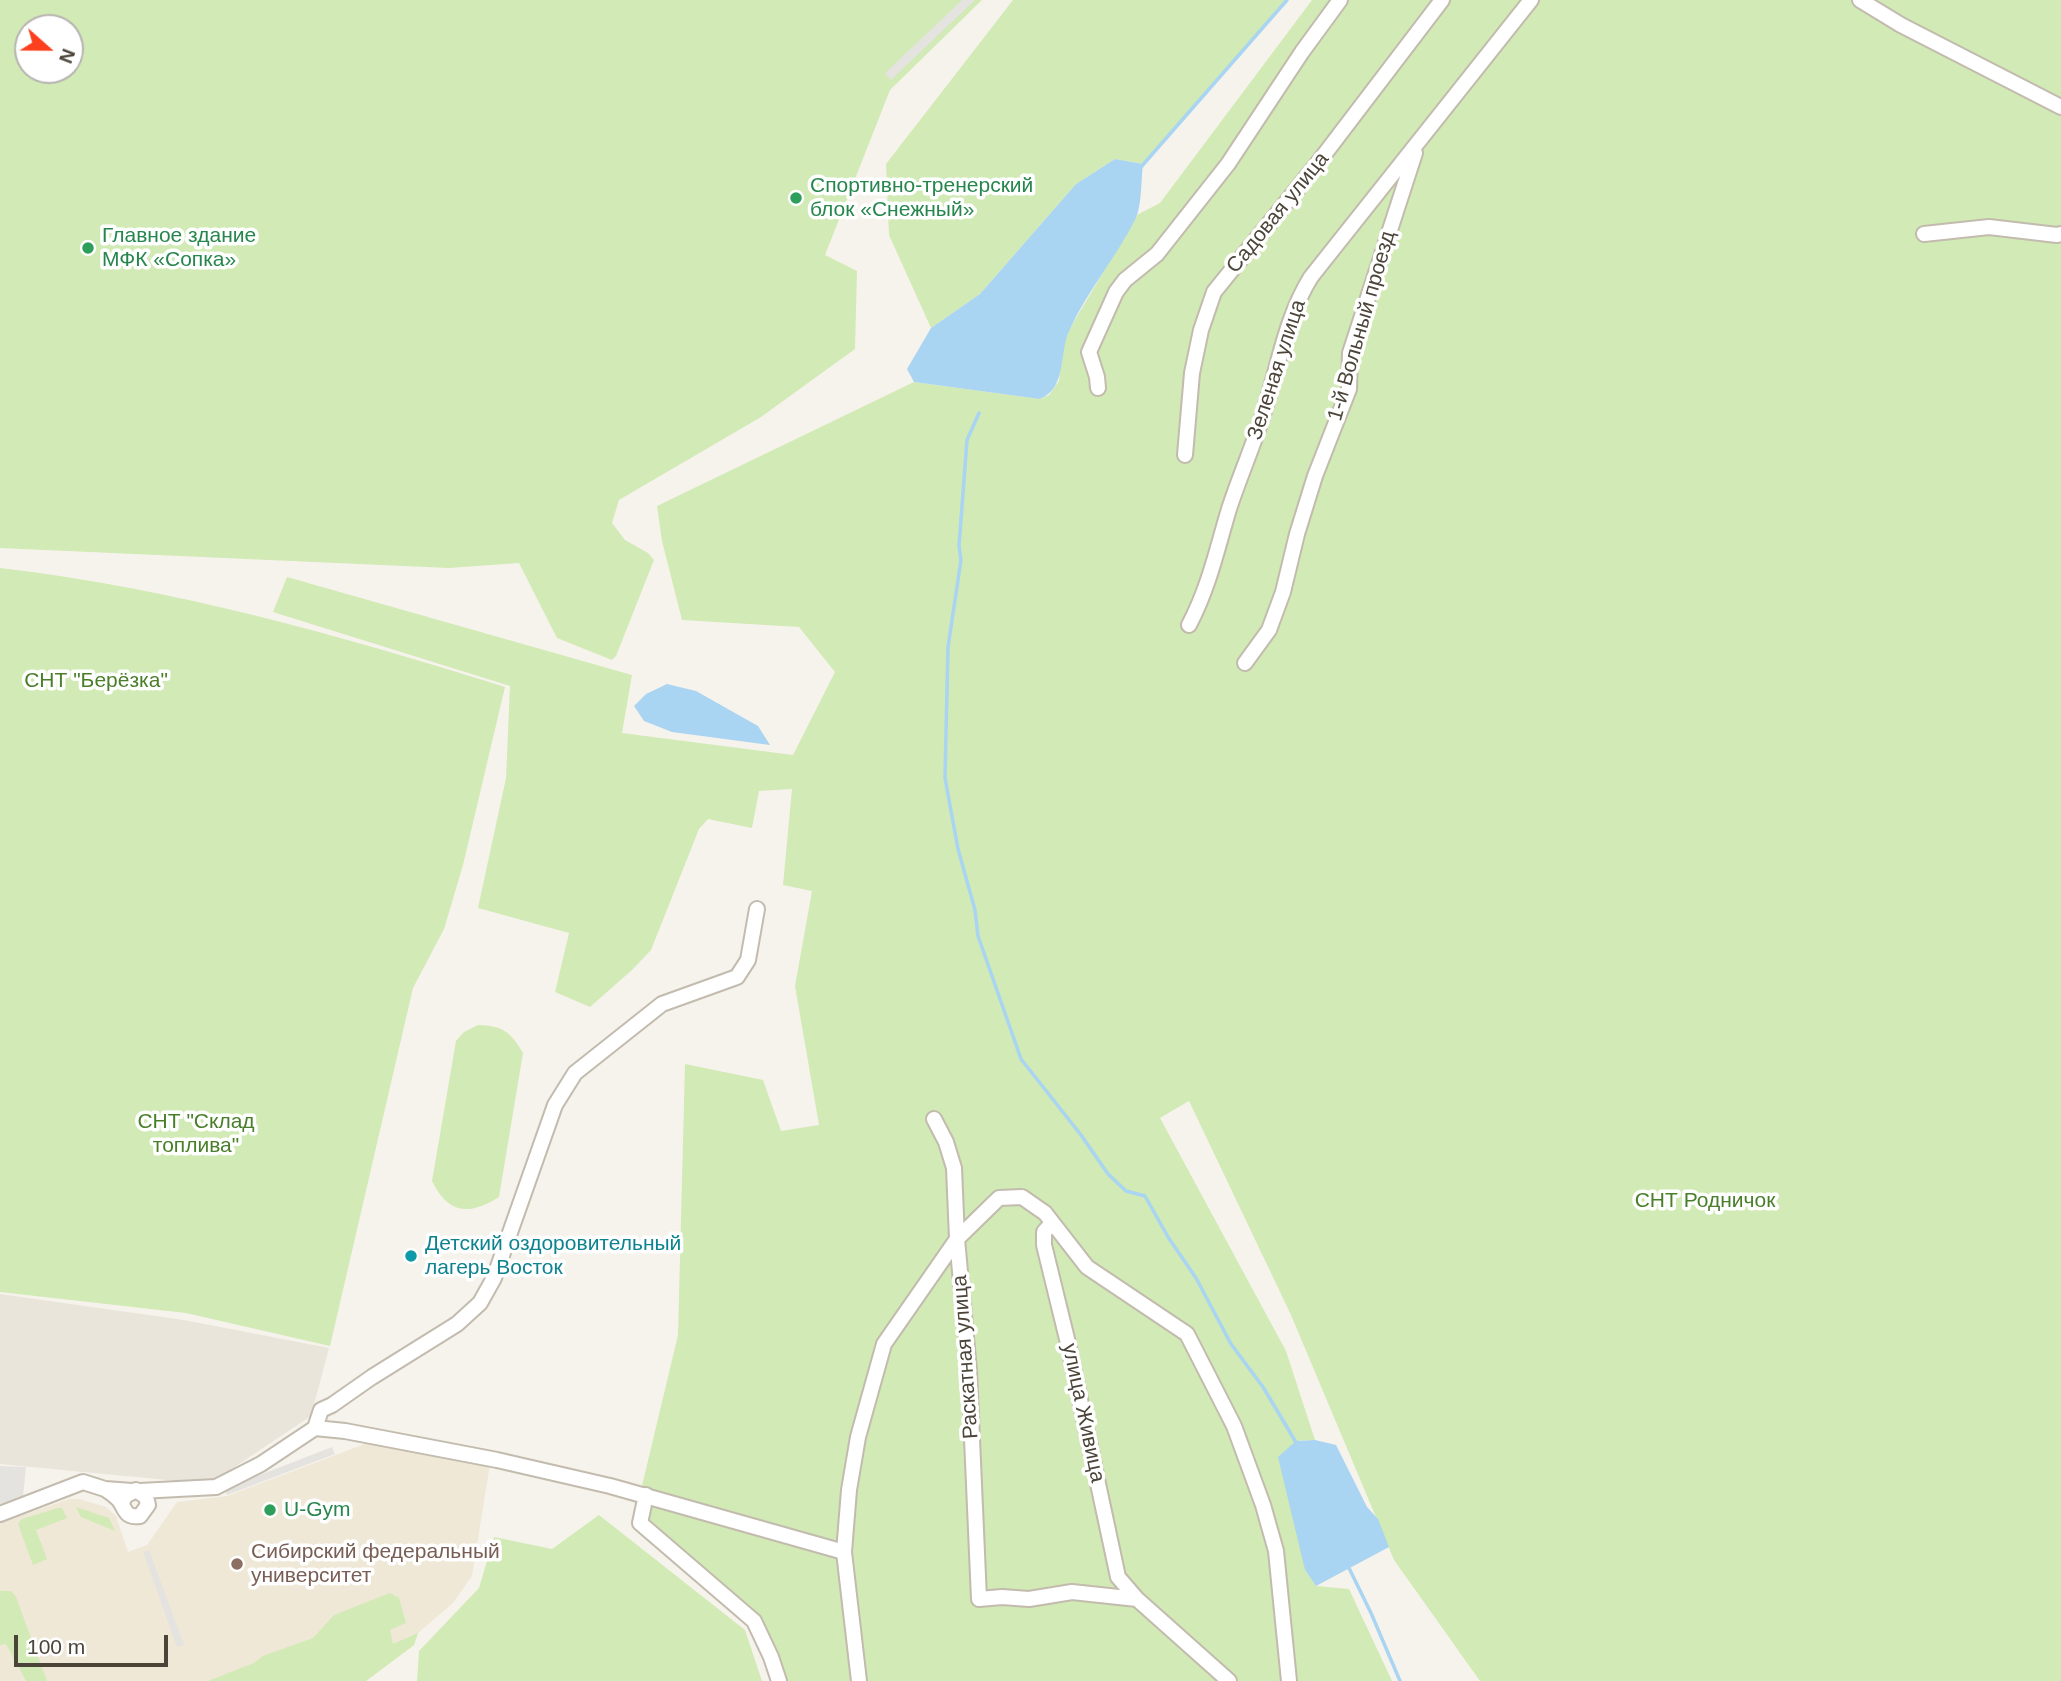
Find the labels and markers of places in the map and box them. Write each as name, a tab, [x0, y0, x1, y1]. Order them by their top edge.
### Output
place label: Спортивно-тренерский блок «Снежный»	[810, 173, 1033, 223]
marker: Спортивно-тренерский блок «Снежный»	[788, 190, 804, 206]
place label: Главное здание МФК «Сопка»	[102, 223, 256, 273]
marker: Главное здание МФК «Сопка»	[80, 240, 96, 256]
place label: Детский оздоровительный лагерь Восток	[425, 1231, 681, 1281]
marker: Детский оздоровительный лагерь Восток	[403, 1248, 419, 1264]
place label: U-Gym	[284, 1497, 350, 1523]
marker: U-Gym	[262, 1502, 278, 1518]
place label: Сибирский федеральный университет	[251, 1539, 500, 1589]
marker: Сибирский федеральный университет	[229, 1556, 245, 1572]

